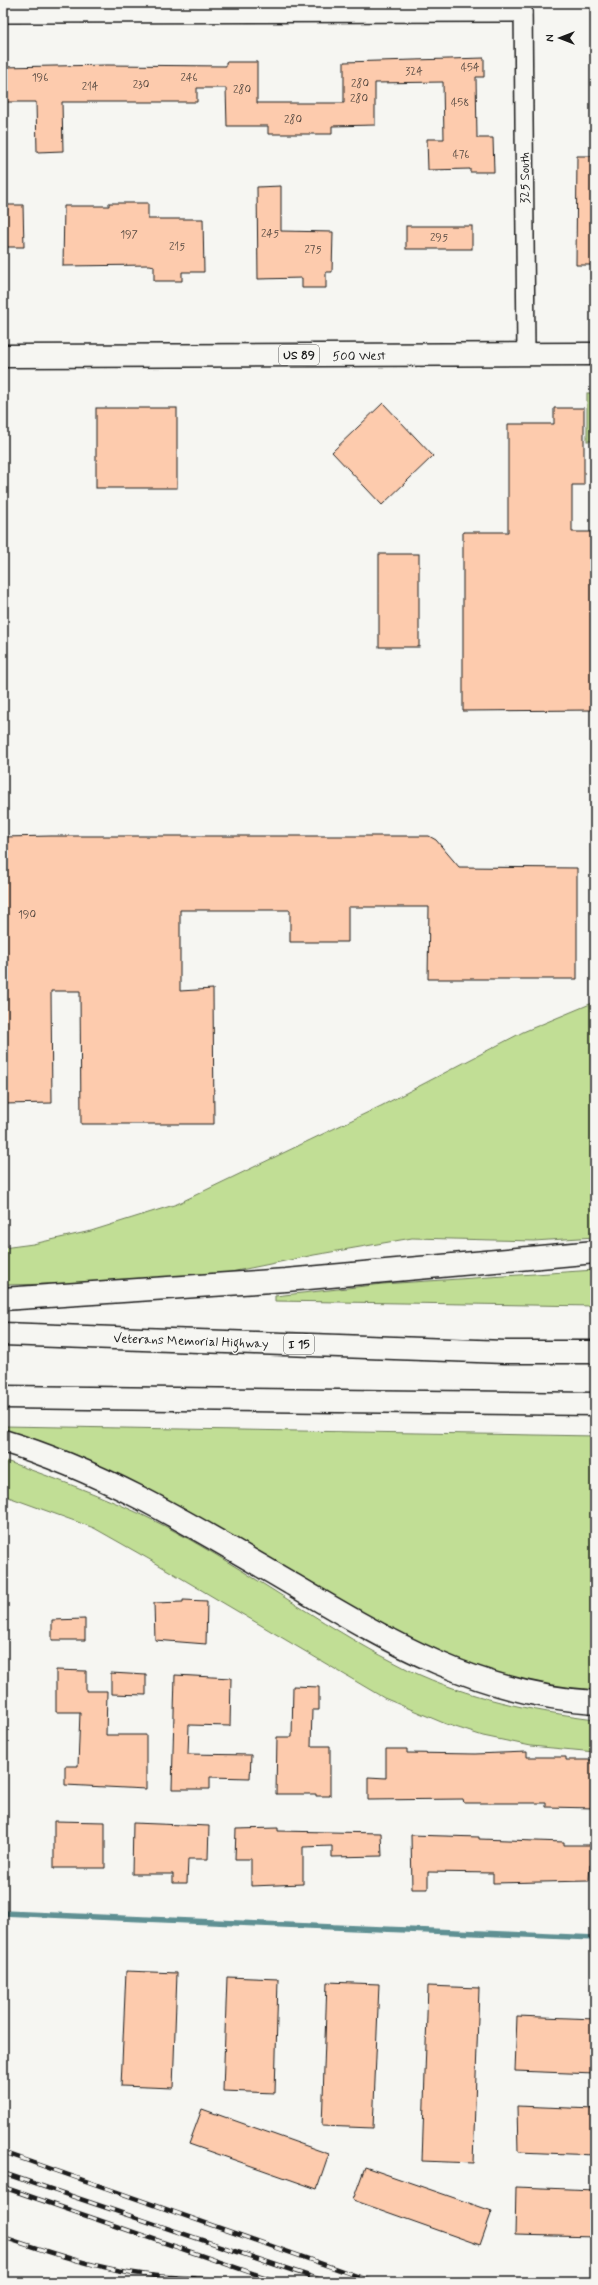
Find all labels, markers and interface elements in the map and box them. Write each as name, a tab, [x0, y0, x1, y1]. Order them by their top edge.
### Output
north arrow	[540, 18, 580, 58]
text: N	[544, 34, 558, 42]
house number: 454	[461, 61, 480, 75]
house number: 324	[405, 65, 423, 79]
house number: 196	[32, 71, 48, 85]
house number: 246	[180, 71, 198, 85]
house number: 280	[351, 77, 369, 91]
house number: 230	[133, 78, 149, 92]
house number: 214	[82, 80, 99, 94]
house number: 280	[233, 83, 251, 97]
house number: 280	[350, 92, 368, 106]
house number: 458	[451, 96, 469, 110]
house number: 280	[284, 113, 302, 127]
house number: 476	[452, 148, 470, 162]
street label: 325 South	[517, 152, 534, 204]
house number: 245	[261, 227, 279, 241]
house number: 197	[120, 228, 138, 242]
house number: 295	[430, 231, 448, 245]
house number: 215	[169, 240, 185, 254]
house number: 275	[304, 243, 322, 257]
road number: US 89	[279, 345, 319, 365]
street label: 500 West	[332, 348, 386, 365]
house number: 190	[18, 908, 36, 922]
street label: Veterans Memorial Highway	[113, 1330, 269, 1355]
road number: I 15	[284, 1334, 314, 1354]

